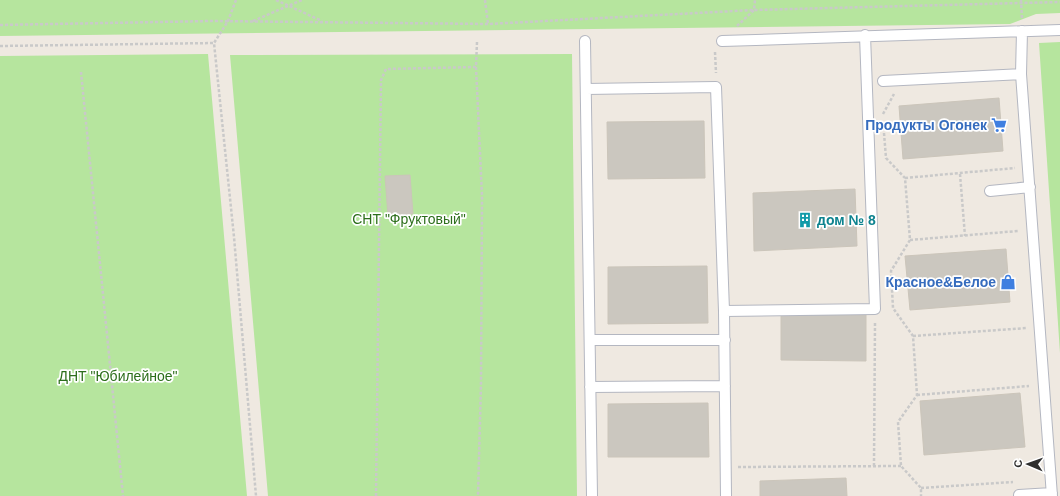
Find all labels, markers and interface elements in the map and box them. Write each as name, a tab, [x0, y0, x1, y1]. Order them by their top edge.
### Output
supermarket icon: Продукты Огонек	[990, 116, 1008, 134]
place label: Продукты Огонек	[865, 117, 988, 133]
park label: СНТ "Фруктовый"	[352, 211, 466, 227]
building icon: дом № 8	[796, 211, 814, 229]
place label: дом № 8	[817, 212, 876, 228]
shop icon: Красное&Белое	[999, 273, 1017, 291]
place label: Красное&Белое	[886, 274, 996, 290]
park label: ДНТ "Юбилейное"	[58, 368, 178, 384]
north arrow	[1008, 444, 1048, 484]
text: С	[1012, 459, 1024, 468]

